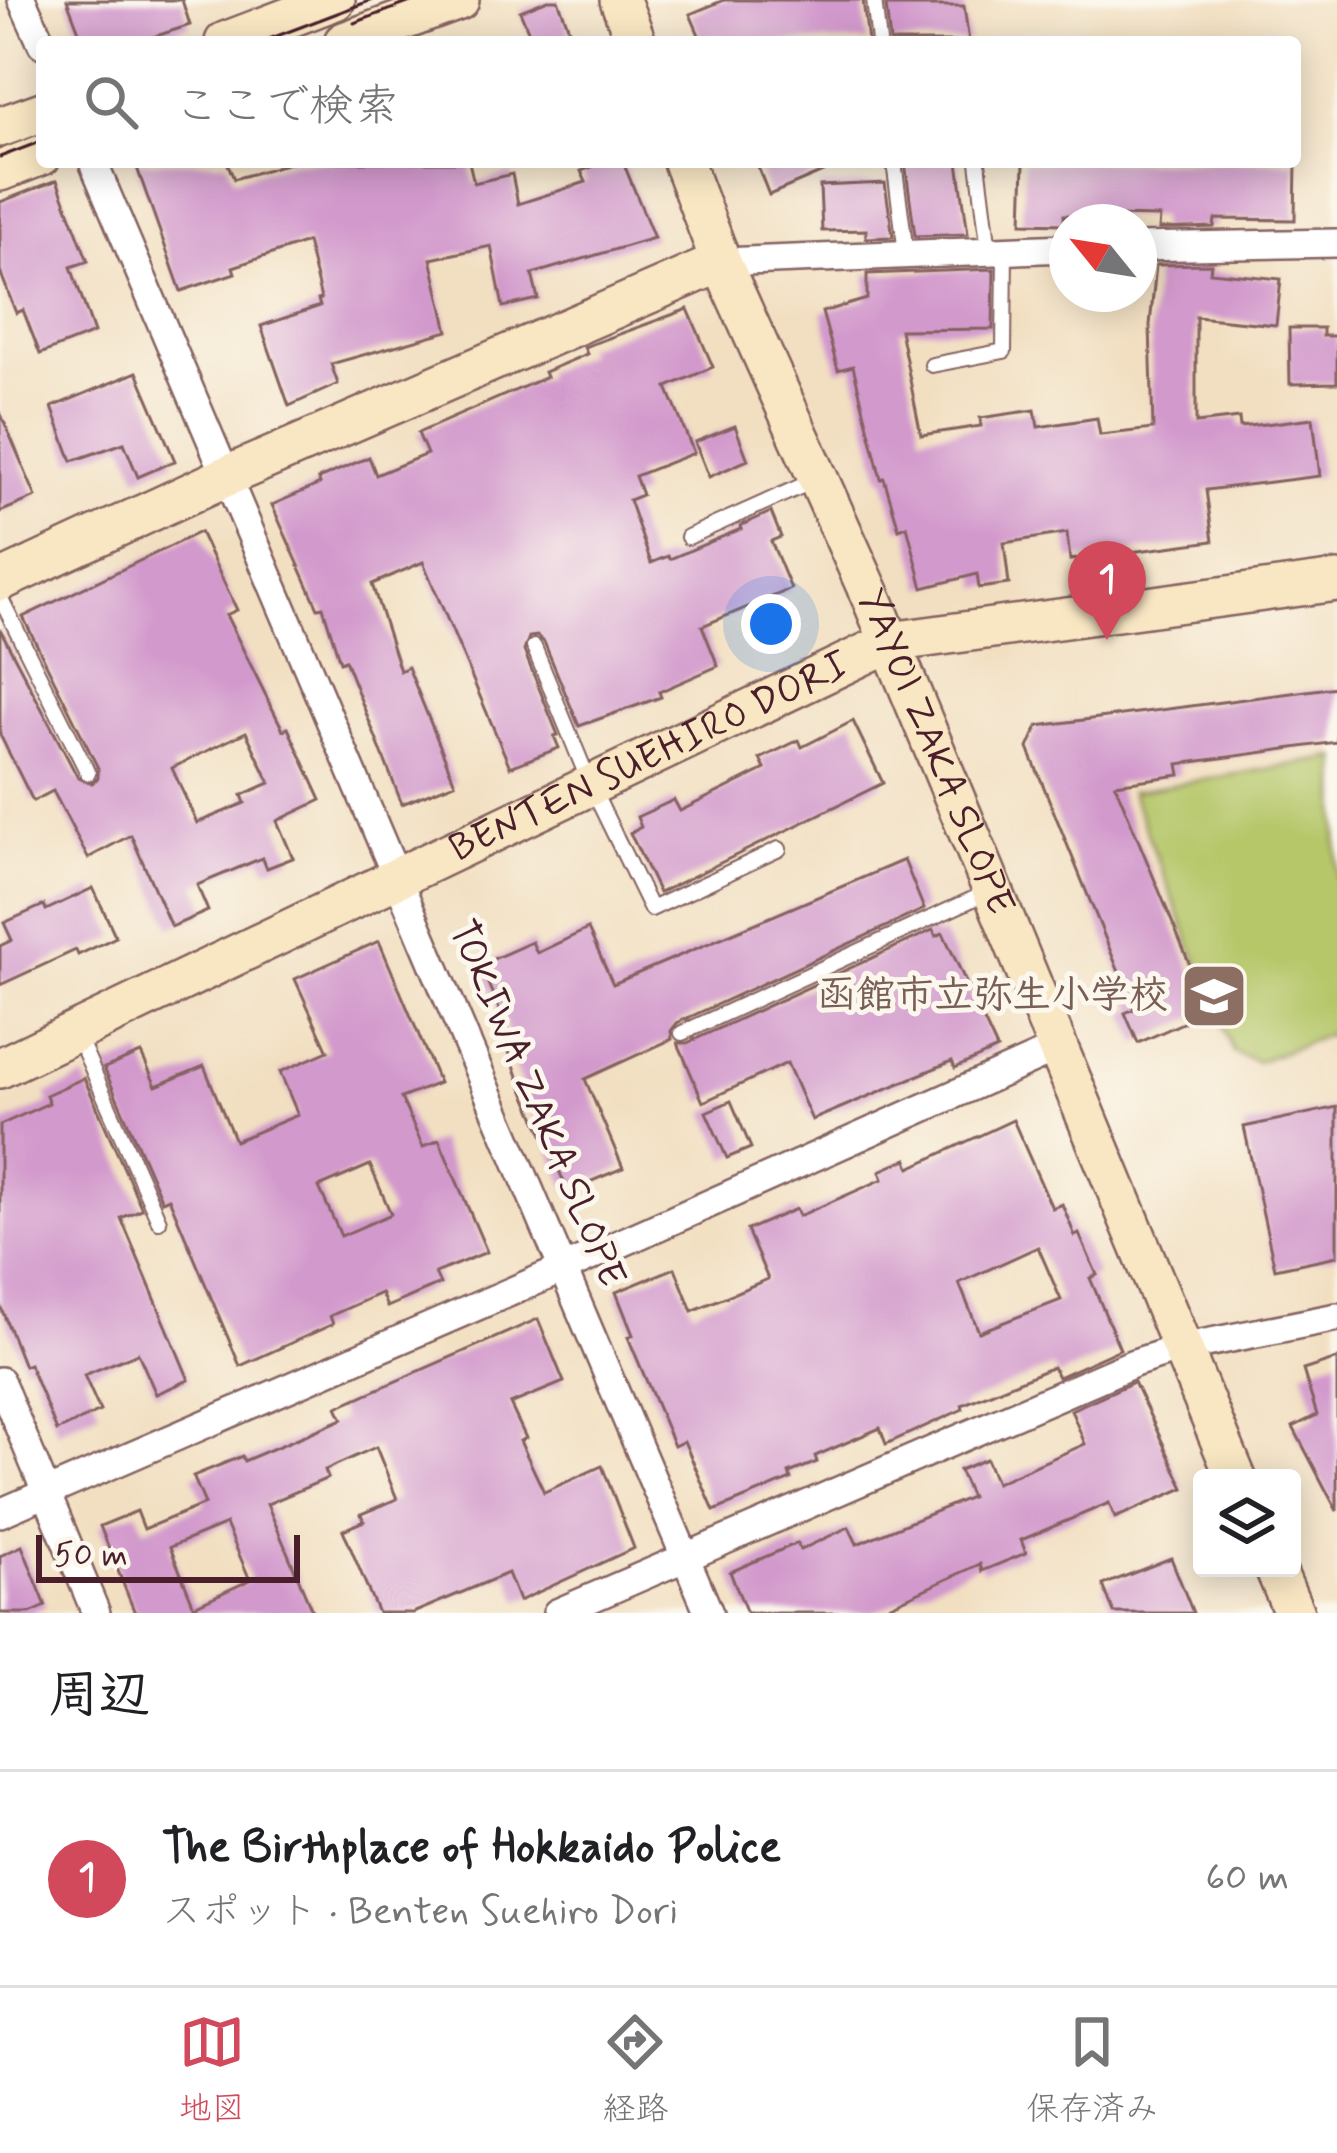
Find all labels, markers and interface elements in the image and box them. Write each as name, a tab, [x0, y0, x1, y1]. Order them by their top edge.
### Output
search box	[36, 36, 1301, 168]
icon: search	[78, 69, 144, 135]
text: ここで検索	[174, 78, 399, 137]
north arrow	[1049, 204, 1157, 312]
pin: 1	[1068, 541, 1146, 640]
street label: YAYOI ZAKA SLOPE	[845, 581, 1026, 923]
your location	[741, 594, 801, 654]
street label: BENTEN SUEHIRO DORI	[441, 640, 858, 874]
street label: TOKIWA ZAKA SLOPE	[436, 913, 636, 1295]
school or university icon: 函館市立弥生小学校	[1179, 961, 1249, 1031]
place label: 函館市立弥生小学校	[817, 971, 1168, 1022]
map controls	[1193, 1469, 1301, 1577]
button: layers	[1193, 1469, 1301, 1577]
scale bar	[36, 1529, 300, 1582]
text: 50 m	[54, 1534, 128, 1578]
text: 周辺	[48, 1664, 150, 1730]
text: The Birthplace of Hokkaido Police	[162, 1819, 781, 1878]
text: 1	[78, 1853, 96, 1904]
text: 60 m	[1205, 1853, 1289, 1904]
text: スポット · Benten Suehiro Dori	[162, 1887, 678, 1938]
tab: 地図	[179, 2009, 245, 2132]
tab: 経路	[602, 2009, 668, 2132]
tab: 保存済み	[1026, 2009, 1158, 2132]

